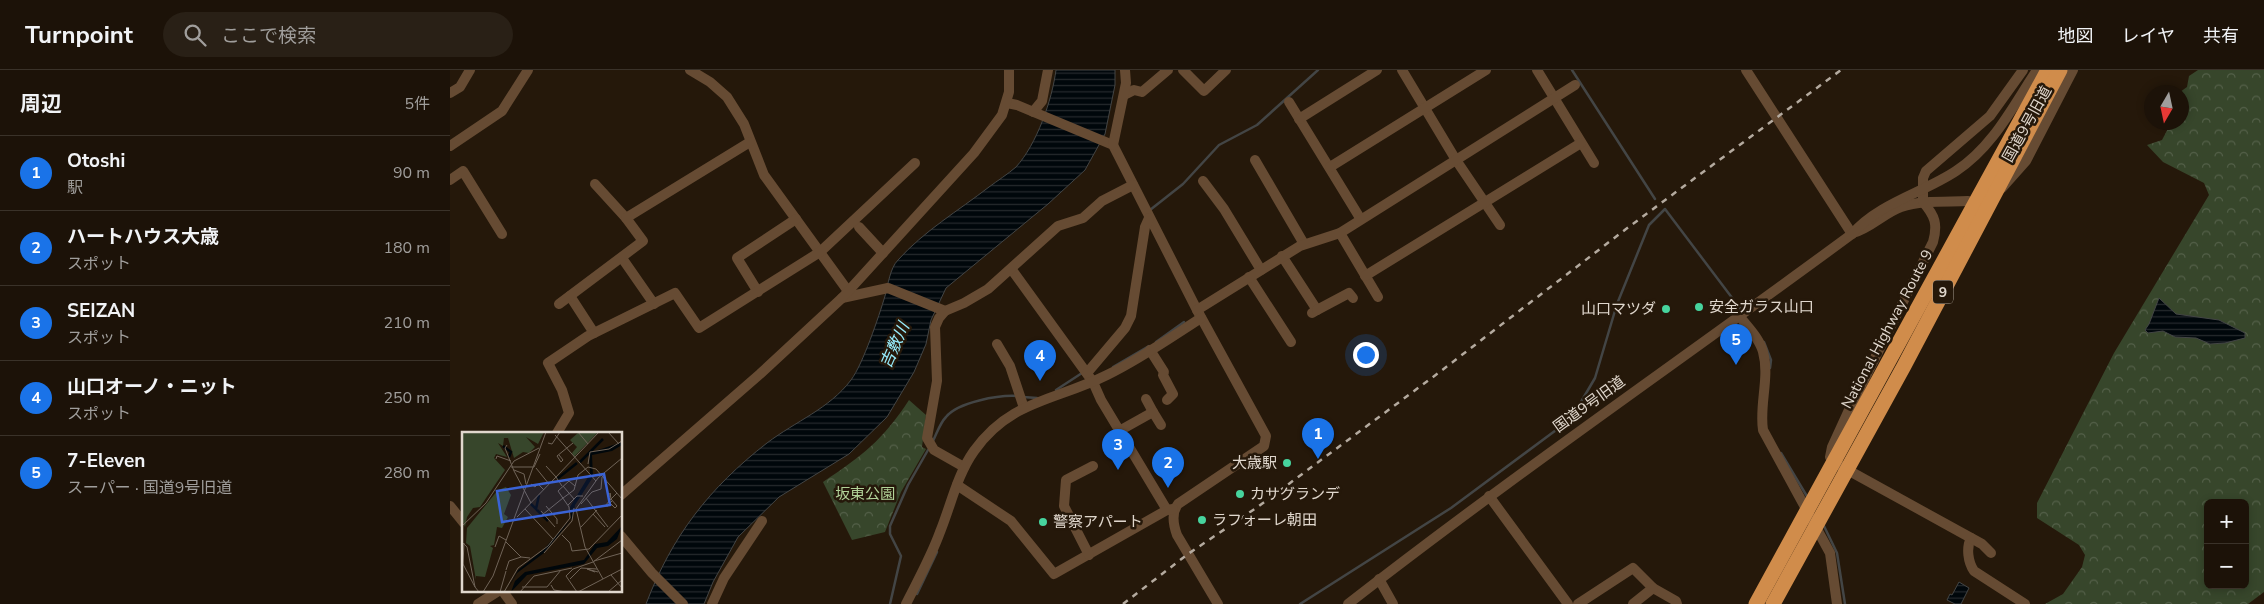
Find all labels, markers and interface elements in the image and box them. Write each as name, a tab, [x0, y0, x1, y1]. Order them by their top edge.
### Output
search box	[163, 12, 513, 57]
text: Turnpoint	[25, 19, 133, 51]
icon: search	[181, 21, 209, 49]
text: ここで検索	[221, 23, 316, 49]
text: 地図	[2058, 24, 2094, 48]
text: レイヤ	[2122, 24, 2175, 48]
text: 共有	[2203, 24, 2239, 48]
street label: 国道9号旧道	[1998, 82, 2056, 166]
north arrow	[2144, 85, 2189, 130]
text: 周辺	[20, 90, 62, 118]
text: 5件	[404, 93, 430, 115]
text: Otoshi	[67, 148, 125, 174]
text: 1	[31, 162, 41, 184]
text: 90 m	[393, 162, 430, 184]
text: 駅	[67, 177, 83, 199]
text: ハートハウス大歳	[67, 224, 219, 250]
text: 2	[31, 237, 41, 259]
text: 180 m	[383, 237, 430, 259]
street label: National Highway Route 9	[1836, 246, 1938, 412]
text: スポット	[67, 253, 131, 275]
road number: 9	[1933, 280, 1953, 303]
place label: 安全ガラス山口	[1709, 297, 1814, 317]
text: SEIZAN	[67, 298, 135, 324]
place label: 山口マツダ	[1581, 299, 1656, 319]
marker: 安全ガラス山口	[1693, 301, 1705, 313]
marker: 山口マツダ	[1660, 303, 1672, 315]
text: 3	[31, 312, 41, 334]
text: 210 m	[383, 312, 430, 334]
water label: 吉敷川	[875, 317, 916, 372]
pin: 5	[1720, 324, 1752, 365]
text: スポット	[67, 327, 131, 349]
pin: 4	[1024, 340, 1056, 381]
your location	[1353, 342, 1379, 368]
street label: 国道9号旧道	[1549, 371, 1629, 437]
text: 山口オーノ・ニット	[67, 374, 237, 400]
text: 4	[31, 387, 41, 409]
text: 250 m	[383, 387, 430, 409]
text: スポット	[67, 403, 131, 425]
pin: 1	[1302, 418, 1334, 459]
pin: 3	[1102, 429, 1134, 470]
inset map	[462, 432, 622, 592]
pin: 2	[1152, 447, 1184, 488]
text: 7-Eleven	[67, 448, 145, 474]
place label: 大歳駅	[1232, 453, 1277, 473]
marker: 大歳駅	[1281, 457, 1293, 469]
text: 5	[31, 462, 41, 484]
text: 280 m	[383, 462, 430, 484]
text: スーパー · 国道9号旧道	[67, 477, 232, 499]
park label: 坂東公園	[835, 484, 895, 504]
place label: カサグランデ	[1250, 484, 1340, 504]
marker: カサグランデ	[1234, 488, 1246, 500]
map controls	[2204, 499, 2249, 589]
button: +	[2204, 499, 2249, 544]
place label: ラフォーレ朝田	[1212, 510, 1317, 530]
place label: 警察アパート	[1053, 512, 1143, 532]
marker: ラフォーレ朝田	[1196, 514, 1208, 526]
marker: 警察アパート	[1037, 516, 1049, 528]
button: −	[2204, 544, 2249, 589]

